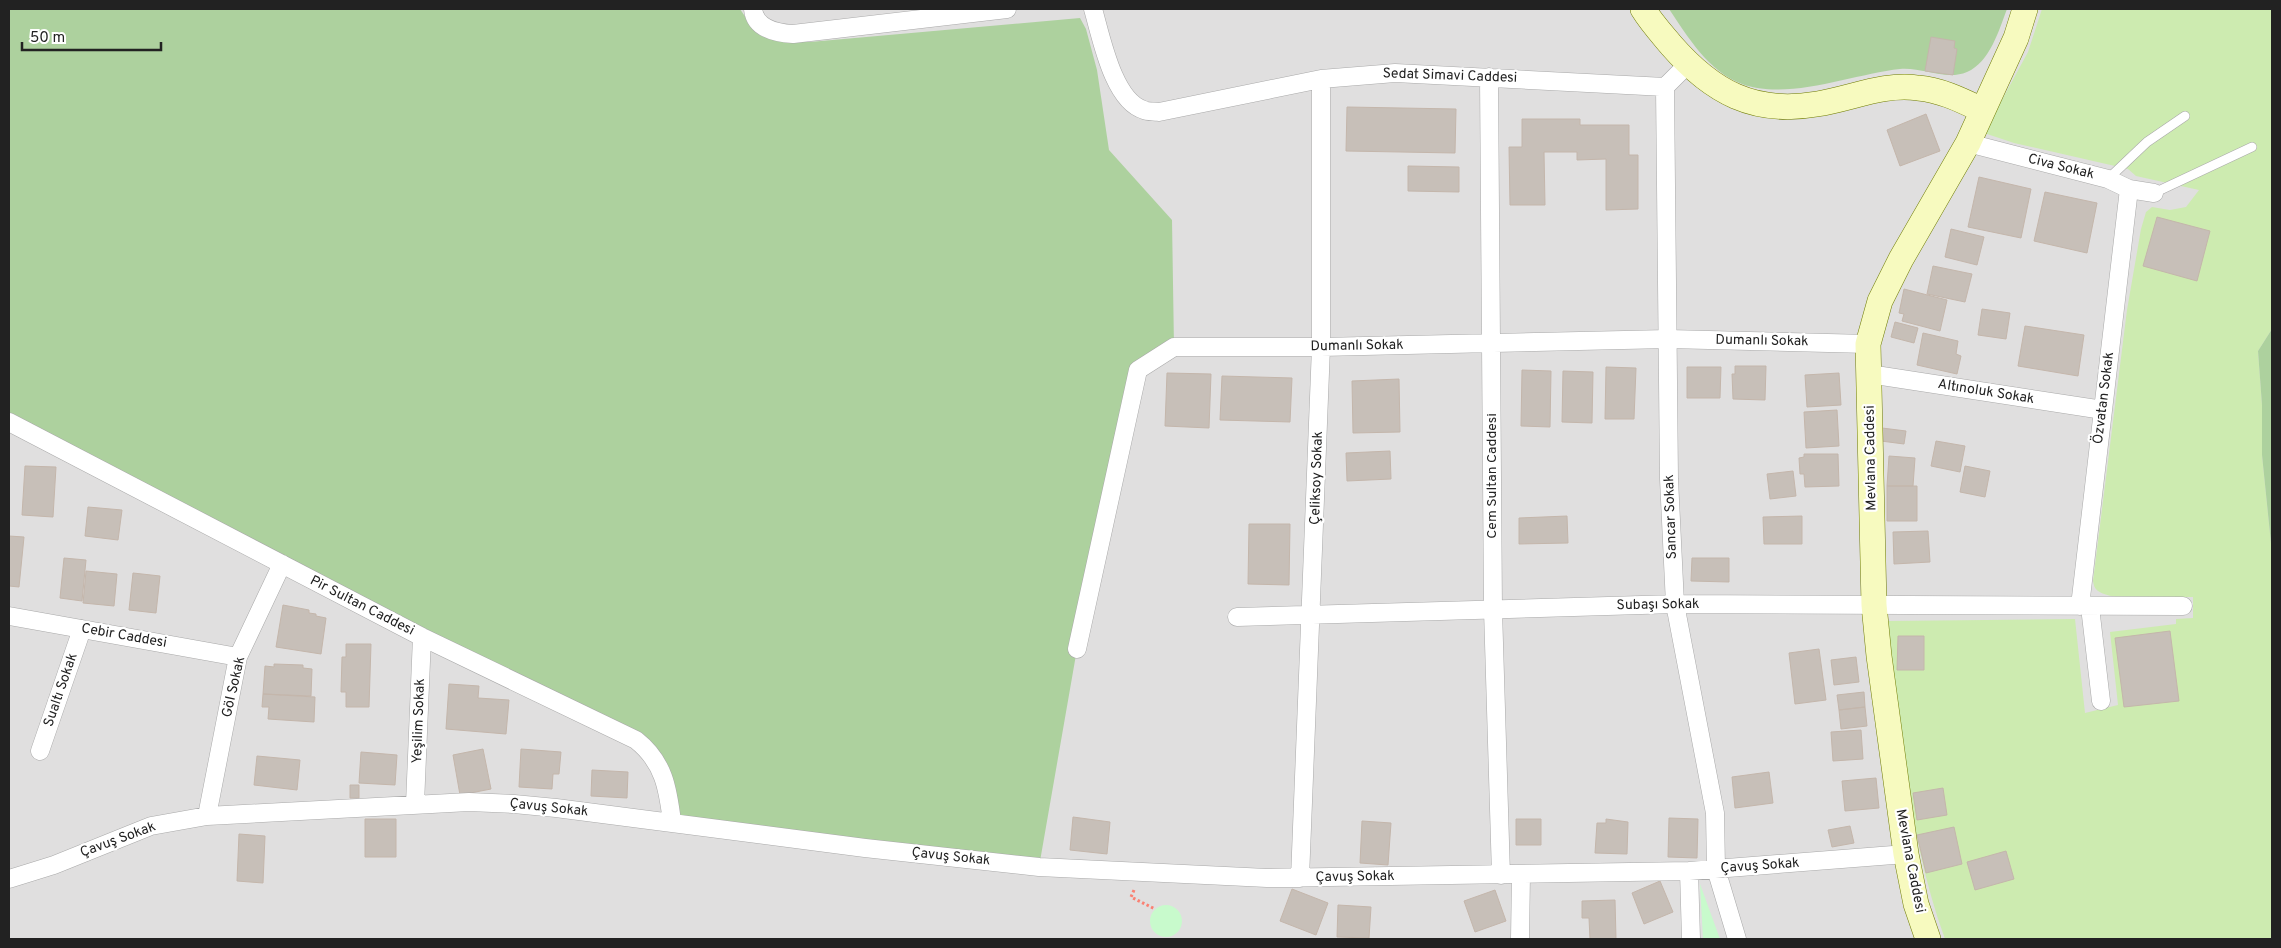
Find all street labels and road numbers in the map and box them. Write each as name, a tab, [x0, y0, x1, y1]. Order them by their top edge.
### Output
street label: Sedat Simavi Caddesi	[1382, 65, 1518, 87]
street label: Civa Sokak	[2026, 151, 2096, 183]
street label: Dumanlı Sokak	[1715, 332, 1809, 350]
street label: Dumanlı Sokak	[1310, 337, 1404, 355]
street label: Özvatan Sokak	[2089, 351, 2118, 445]
street label: Altınoluk Sokak	[1936, 376, 2036, 408]
street label: Mevlana Caddesi	[1862, 405, 1880, 511]
street label: Cem Sultan Caddesi	[1484, 413, 1501, 539]
street label: Çeliksoy Sokak	[1307, 431, 1327, 525]
street label: Sancar Sokak	[1661, 474, 1681, 560]
street label: Pir Sultan Caddesi	[307, 572, 417, 640]
street label: Subaşı Sokak	[1616, 596, 1700, 614]
street label: Cebir Caddesi	[80, 620, 168, 652]
street label: Sualtı Sokak	[40, 651, 82, 729]
street label: Göl Sokak	[219, 655, 249, 719]
street label: Yeşilim Sokak	[409, 678, 429, 764]
street label: Çavuş Sokak	[509, 795, 589, 821]
street label: Mevlana Caddesi	[1892, 808, 1928, 914]
street label: Çavuş Sokak	[78, 818, 158, 862]
street label: Çavuş Sokak	[911, 844, 991, 870]
street label: Çavuş Sokak	[1720, 855, 1800, 877]
street label: Çavuş Sokak	[1315, 868, 1395, 886]

